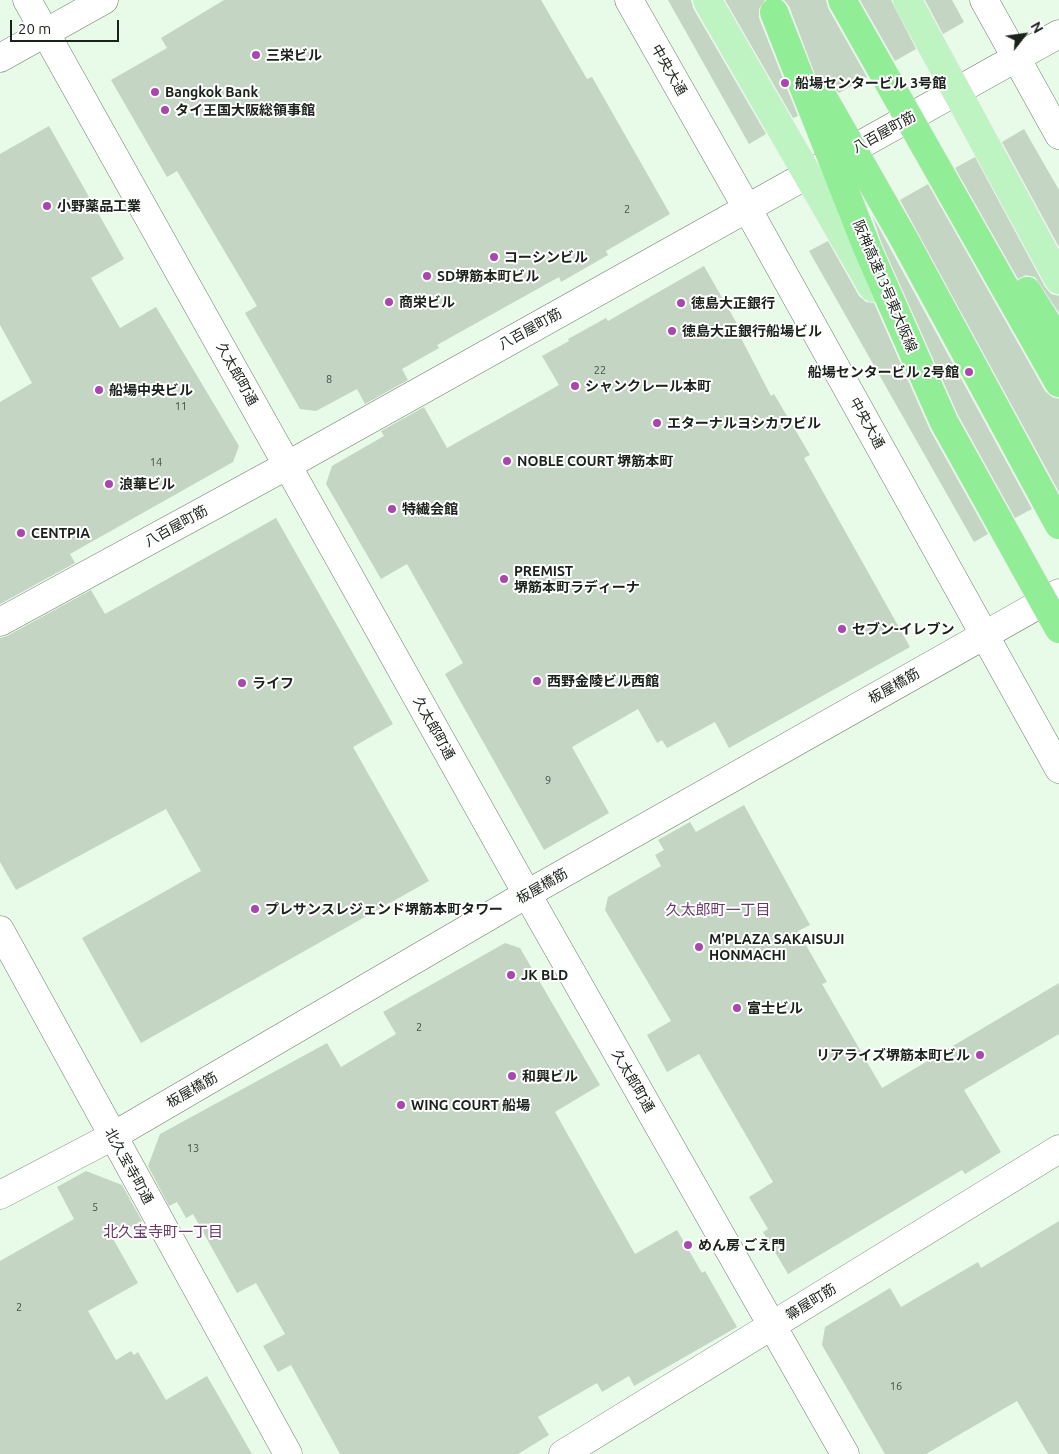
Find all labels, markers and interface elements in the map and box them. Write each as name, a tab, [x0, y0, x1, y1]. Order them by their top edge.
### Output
scale bar	[12, 10, 121, 42]
north arrow	[999, 10, 1049, 60]
text: N	[1027, 19, 1047, 36]
text: 20 m	[18, 20, 51, 37]
street label: 中央大通	[648, 42, 690, 98]
place label: 三栄ビル	[266, 47, 322, 63]
marker: 三栄ビル	[250, 49, 262, 61]
place label: 船場センタービル 3号館	[795, 75, 946, 91]
marker: 船場センタービル 3号館	[779, 77, 791, 89]
place label: Bangkok Bank	[165, 84, 258, 100]
marker: Bangkok Bank	[149, 86, 161, 98]
place label: タイ王国大阪総領事館	[175, 102, 315, 118]
marker: タイ王国大阪総領事館	[159, 104, 171, 116]
street label: 八百屋町筋	[849, 108, 919, 156]
place label: 小野薬品工業	[57, 198, 141, 214]
marker: 小野薬品工業	[41, 200, 53, 212]
house number: 2	[624, 202, 630, 216]
street label: 阪神高速13号東大阪線	[850, 217, 920, 355]
place label: コーシンビル	[504, 249, 588, 265]
marker: コーシンビル	[488, 251, 500, 263]
place label: SD堺筋本町ビル	[437, 268, 539, 284]
marker: SD堺筋本町ビル	[421, 270, 433, 282]
place label: 商栄ビル	[399, 294, 455, 310]
place label: 徳島大正銀行	[691, 295, 775, 311]
marker: 商栄ビル	[383, 296, 395, 308]
marker: 徳島大正銀行	[675, 297, 687, 309]
street label: 八百屋町筋	[495, 305, 565, 353]
place label: 徳島大正銀行船場ビル	[682, 323, 822, 339]
marker: 徳島大正銀行船場ビル	[666, 325, 678, 337]
street label: 久太郎町通	[213, 339, 261, 409]
house number: 22	[594, 363, 606, 377]
place label: 船場センタービル 2号館	[808, 364, 959, 380]
marker: 船場センタービル 2号館	[963, 366, 975, 378]
house number: 8	[326, 372, 332, 386]
place label: シャンクレール本町	[585, 378, 711, 394]
marker: シャンクレール本町	[569, 380, 581, 392]
place label: 船場中央ビル	[109, 382, 193, 398]
marker: 船場中央ビル	[93, 384, 105, 396]
street label: 中央大通	[846, 394, 888, 452]
house number: 11	[175, 399, 187, 413]
place label: エターナルヨシカワビル	[667, 415, 821, 431]
marker: エターナルヨシカワビル	[651, 417, 663, 429]
place label: NOBLE COURT 堺筋本町	[517, 453, 673, 469]
house number: 14	[150, 455, 162, 469]
marker: NOBLE COURT 堺筋本町	[501, 455, 513, 467]
place label: 浪華ビル	[119, 476, 175, 492]
marker: 浪華ビル	[103, 478, 115, 490]
place label: 特繊会館	[402, 501, 458, 517]
street label: 八百屋町筋	[141, 502, 211, 550]
marker: 特繊会館	[386, 503, 398, 515]
place label: CENTPIA	[31, 525, 90, 541]
marker: CENTPIA	[15, 527, 27, 539]
place label: PREMIST 堺筋本町ラディーナ	[514, 563, 640, 596]
marker: PREMIST 堺筋本町ラディーナ	[498, 573, 510, 585]
place label: セブン-イレブン	[852, 621, 955, 637]
marker: セブン-イレブン	[836, 623, 848, 635]
street label: 板屋橋筋	[866, 665, 922, 707]
place label: 西野金陵ビル西館	[547, 673, 659, 689]
place label: ライフ	[252, 675, 294, 691]
marker: 西野金陵ビル西館	[531, 675, 543, 687]
marker: ライフ	[236, 677, 248, 689]
street label: 久太郎町通	[410, 693, 458, 763]
house number: 9	[545, 773, 551, 787]
street label: 板屋橋筋	[514, 865, 570, 907]
place label: プレサンスレジェンド堺筋本町タワー	[265, 901, 503, 917]
district label: 久太郎町一丁目	[666, 901, 770, 919]
marker: プレサンスレジェンド堺筋本町タワー	[249, 903, 261, 915]
place label: M’PLAZA SAKAISUJI HONMACHI	[709, 931, 844, 964]
marker: M’PLAZA SAKAISUJI HONMACHI	[693, 941, 705, 953]
place label: JK BLD	[521, 967, 568, 983]
marker: JK BLD	[505, 969, 517, 981]
place label: 富士ビル	[747, 1000, 803, 1016]
marker: 富士ビル	[731, 1002, 743, 1014]
house number: 2	[416, 1020, 422, 1034]
street label: 久太郎町通	[608, 1046, 658, 1116]
place label: リアライズ堺筋本町ビル	[816, 1047, 970, 1063]
marker: リアライズ堺筋本町ビル	[974, 1049, 986, 1061]
place label: 和興ビル	[522, 1068, 578, 1084]
street label: 板屋橋筋	[164, 1069, 220, 1111]
marker: 和興ビル	[506, 1070, 518, 1082]
place label: WING COURT 船場	[411, 1097, 530, 1113]
marker: WING COURT 船場	[395, 1099, 407, 1111]
street label: 北久宝寺町通	[101, 1125, 157, 1207]
house number: 13	[187, 1141, 199, 1155]
house number: 5	[92, 1200, 98, 1214]
district label: 北久宝寺町一丁目	[103, 1223, 223, 1241]
place label: めん房 ごえ門	[698, 1237, 785, 1253]
marker: めん房 ごえ門	[682, 1239, 694, 1251]
street label: 箒屋町筋	[783, 1280, 839, 1324]
house number: 2	[16, 1300, 22, 1314]
house number: 16	[890, 1379, 902, 1393]

